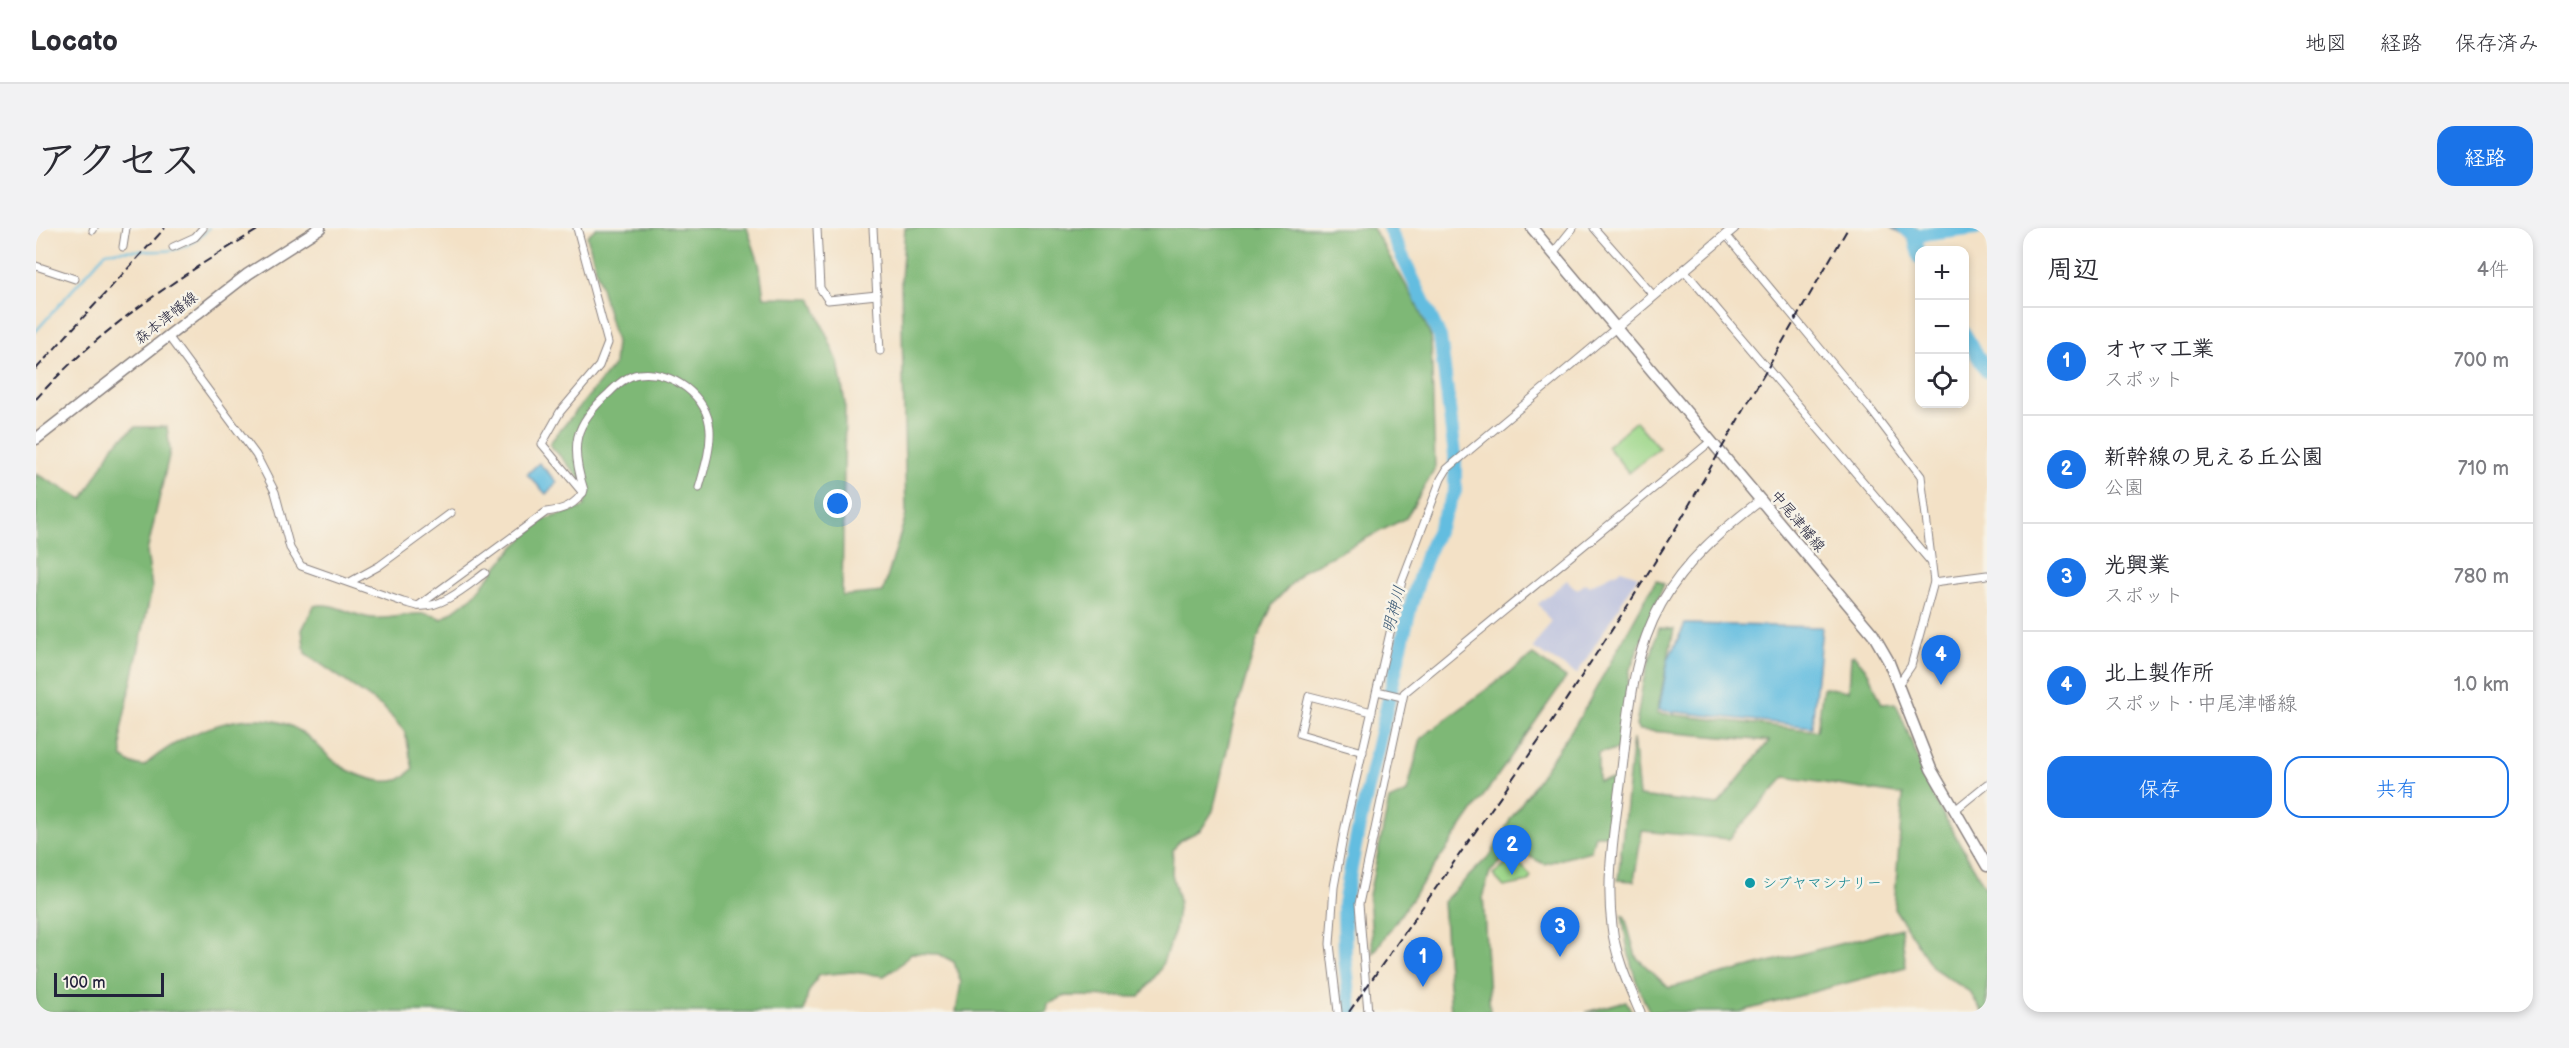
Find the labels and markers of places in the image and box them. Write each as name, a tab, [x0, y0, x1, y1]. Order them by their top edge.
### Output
pin: 4	[1922, 636, 1960, 685]
pin: 2	[1492, 826, 1532, 875]
place label: シブヤマシナリー	[1762, 874, 1882, 893]
marker: シブヤマシナリー	[1743, 876, 1757, 890]
pin: 3	[1540, 908, 1580, 957]
pin: 1	[1404, 938, 1442, 987]

